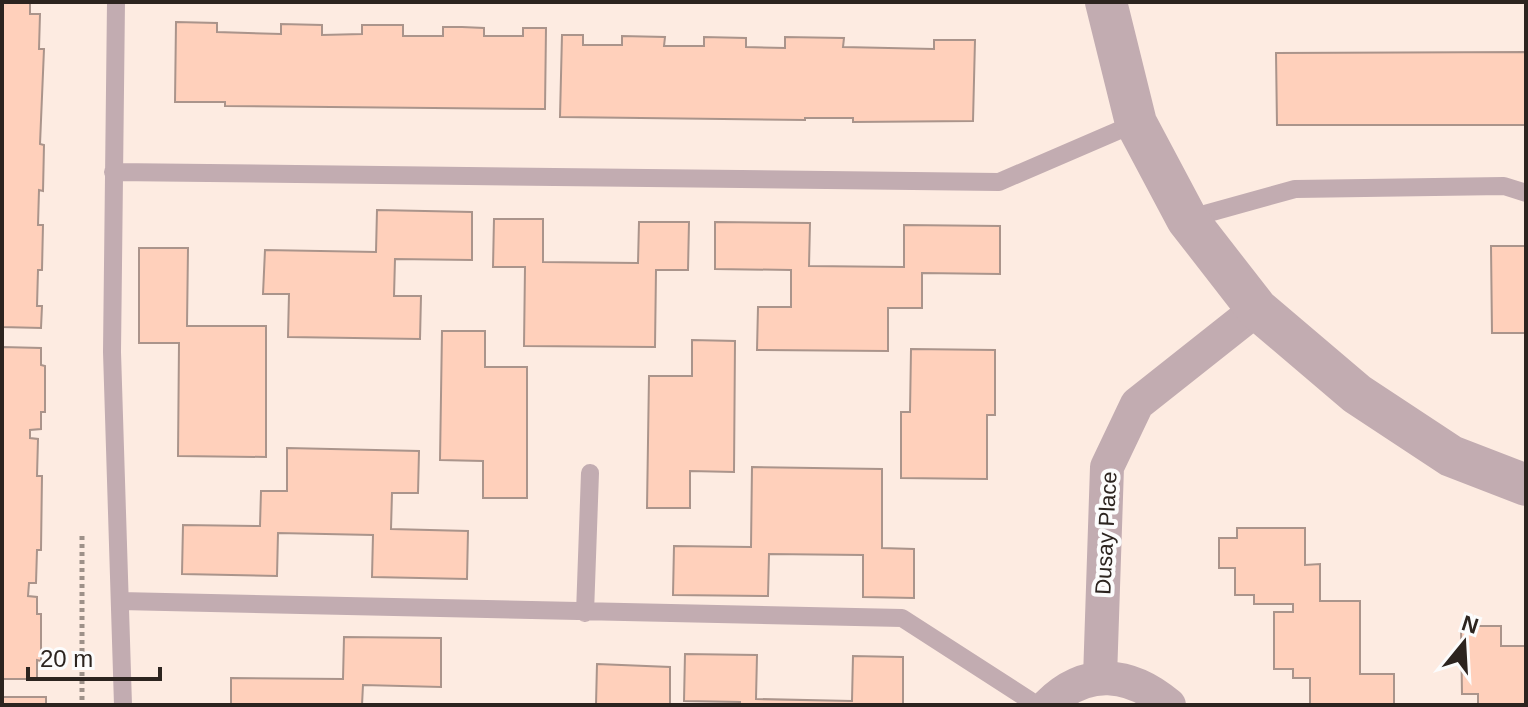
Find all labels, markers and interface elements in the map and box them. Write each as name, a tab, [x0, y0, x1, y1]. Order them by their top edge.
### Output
street label: Dusay Place	[1090, 471, 1122, 595]
north arrow	[1424, 603, 1504, 683]
text: N	[1459, 610, 1481, 639]
scale bar	[28, 631, 160, 681]
text: 20 m	[40, 645, 93, 672]

